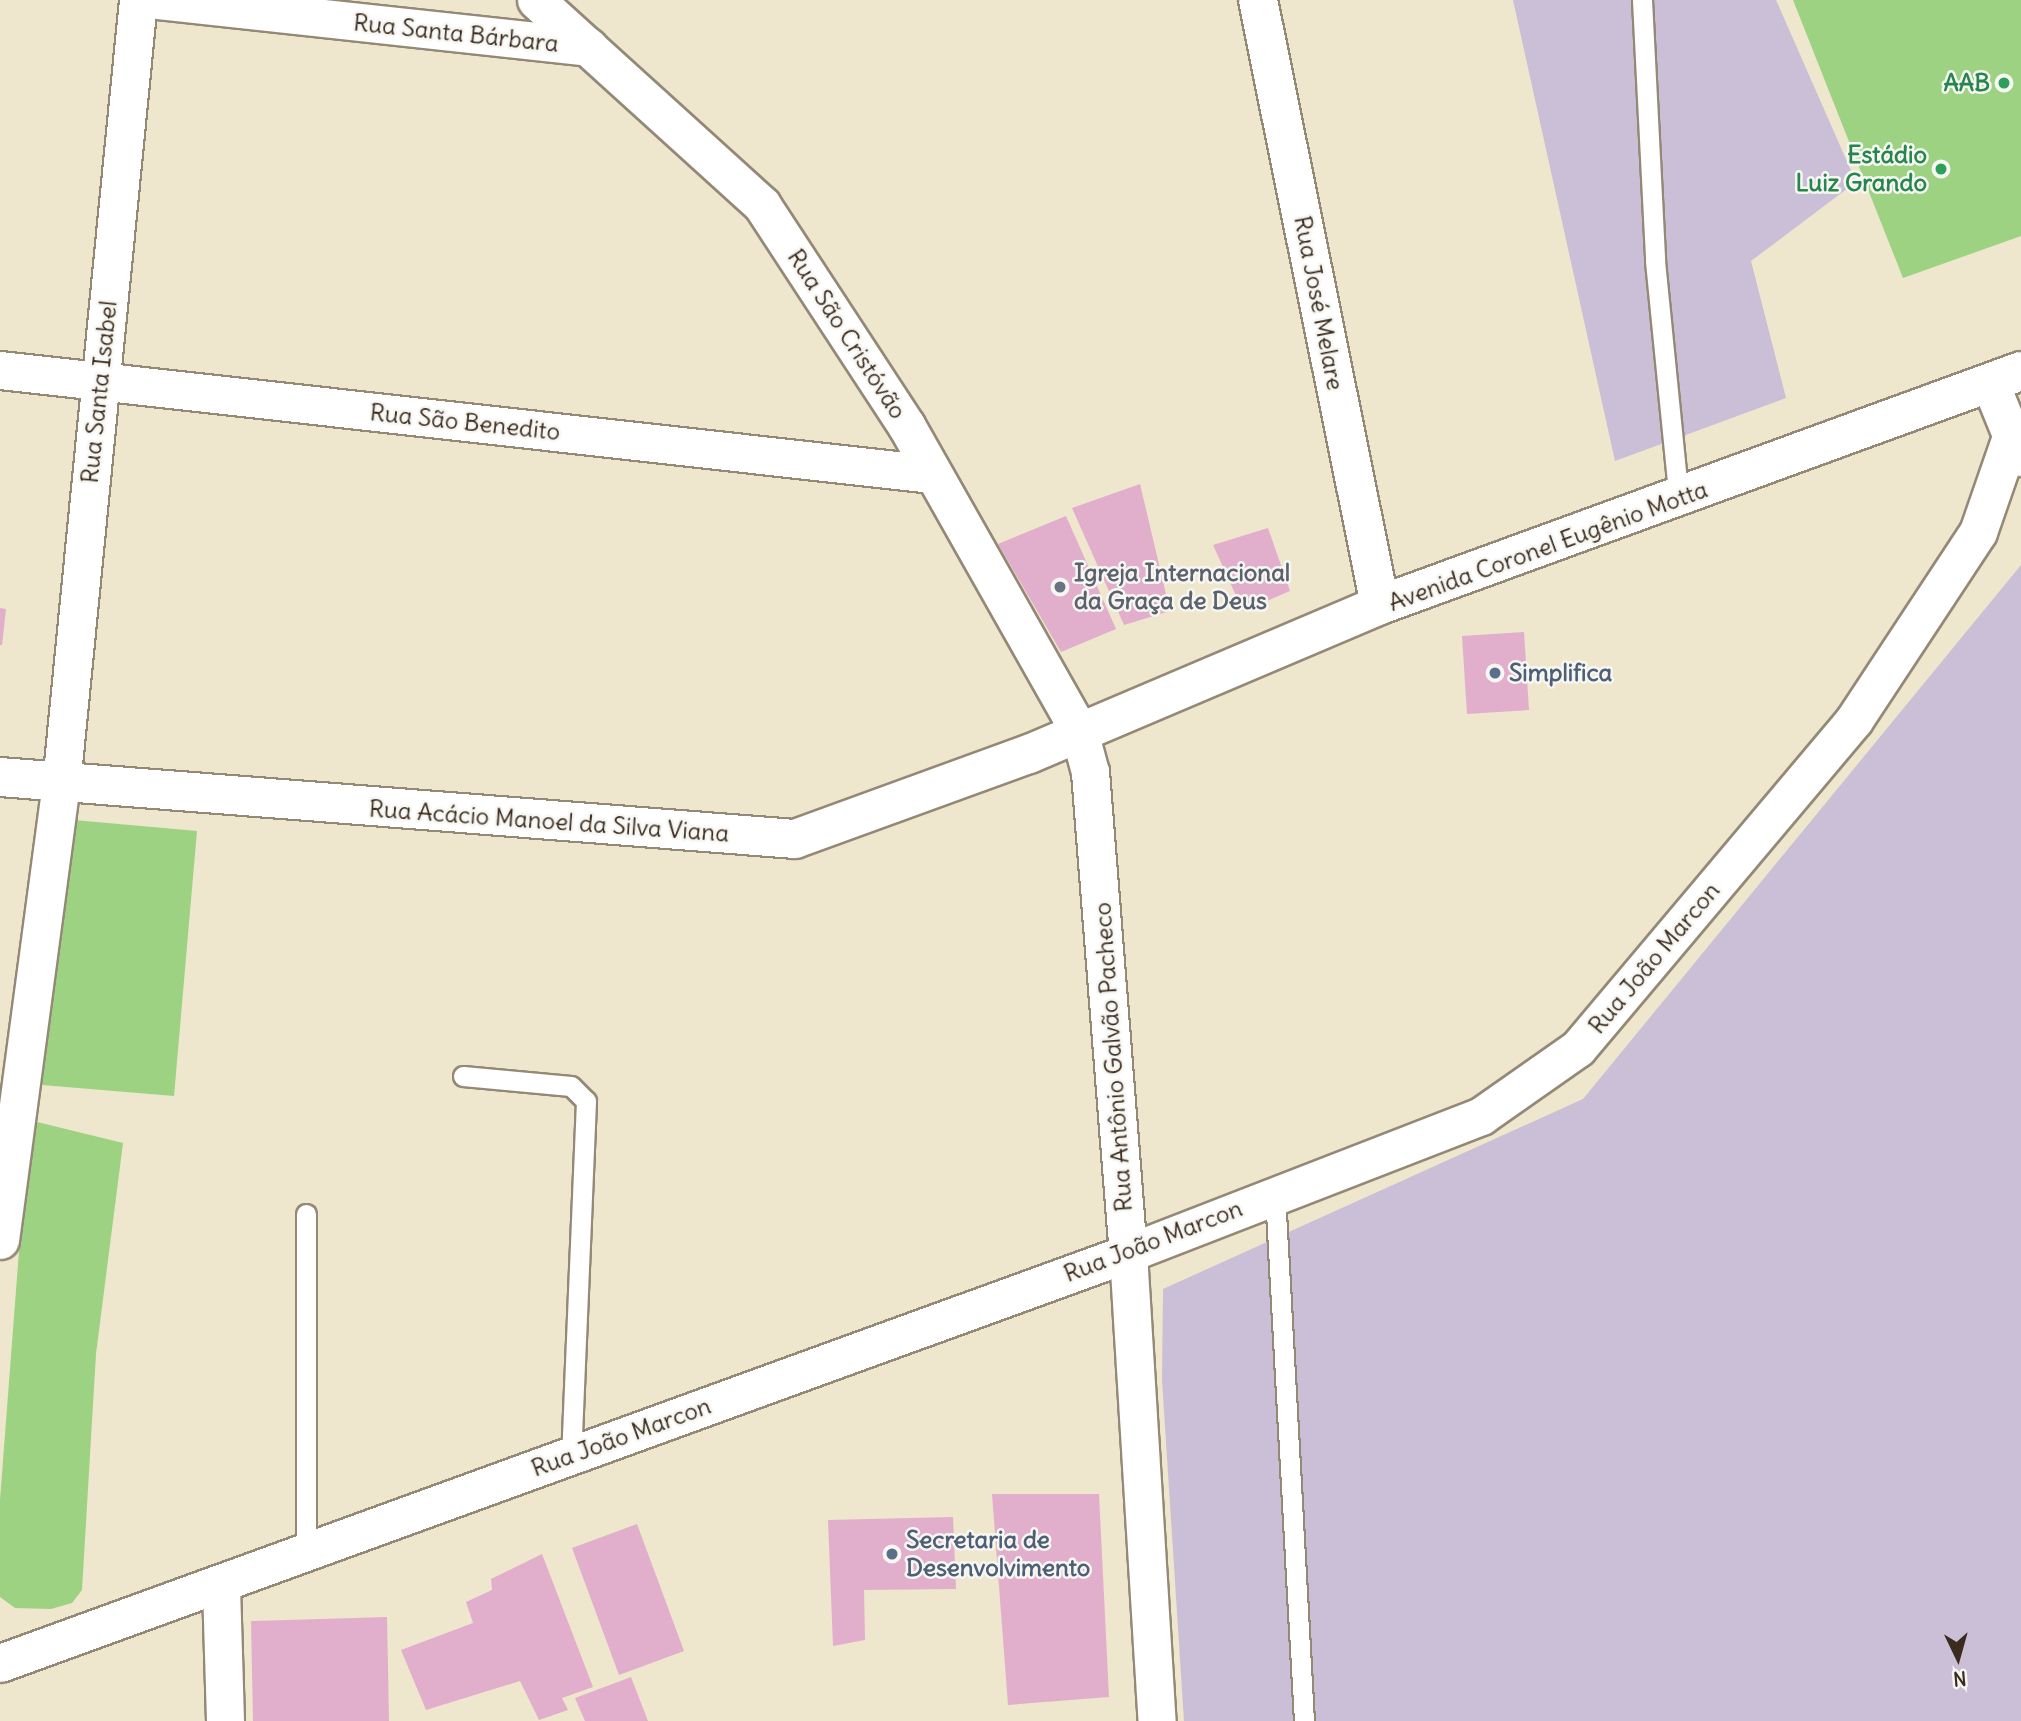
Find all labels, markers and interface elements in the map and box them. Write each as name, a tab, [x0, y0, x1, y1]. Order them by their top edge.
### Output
street label: Rua Santa Bárbara	[352, 8, 560, 58]
place label: AAB	[1943, 69, 1990, 97]
marker: AAB	[1996, 75, 2012, 91]
place label: Estádio Luiz Grando	[1796, 141, 1927, 197]
marker: Estádio Luiz Grando	[1933, 161, 1949, 177]
street label: Rua José Melare	[1288, 213, 1350, 393]
street label: Rua São Cristóvão	[781, 244, 913, 424]
street label: Rua Santa Isabel	[75, 299, 123, 485]
street label: Rua São Benedito	[368, 398, 562, 446]
street label: Avenida Coronel Eugênio Motta	[1384, 475, 1712, 617]
place label: Igreja Internacional da Graça de Deus	[1074, 559, 1290, 615]
marker: Igreja Internacional da Graça de Deus	[1052, 579, 1068, 595]
place label: Simplifica	[1509, 659, 1612, 687]
marker: Simplifica	[1487, 665, 1503, 681]
street label: Rua Acácio Manoel da Silva Viana	[368, 794, 730, 848]
street label: Rua João Marcon	[1582, 876, 1726, 1040]
street label: Rua Antônio Galvão Pacheco	[1088, 901, 1138, 1213]
street label: Rua João Marcon	[1060, 1194, 1246, 1288]
street label: Rua João Marcon	[527, 1391, 715, 1483]
place label: Secretaria de Desenvolvimento	[906, 1526, 1090, 1582]
marker: Secretaria de Desenvolvimento	[884, 1546, 900, 1562]
north arrow	[1923, 1623, 1993, 1693]
text: N	[1952, 1666, 1967, 1691]

